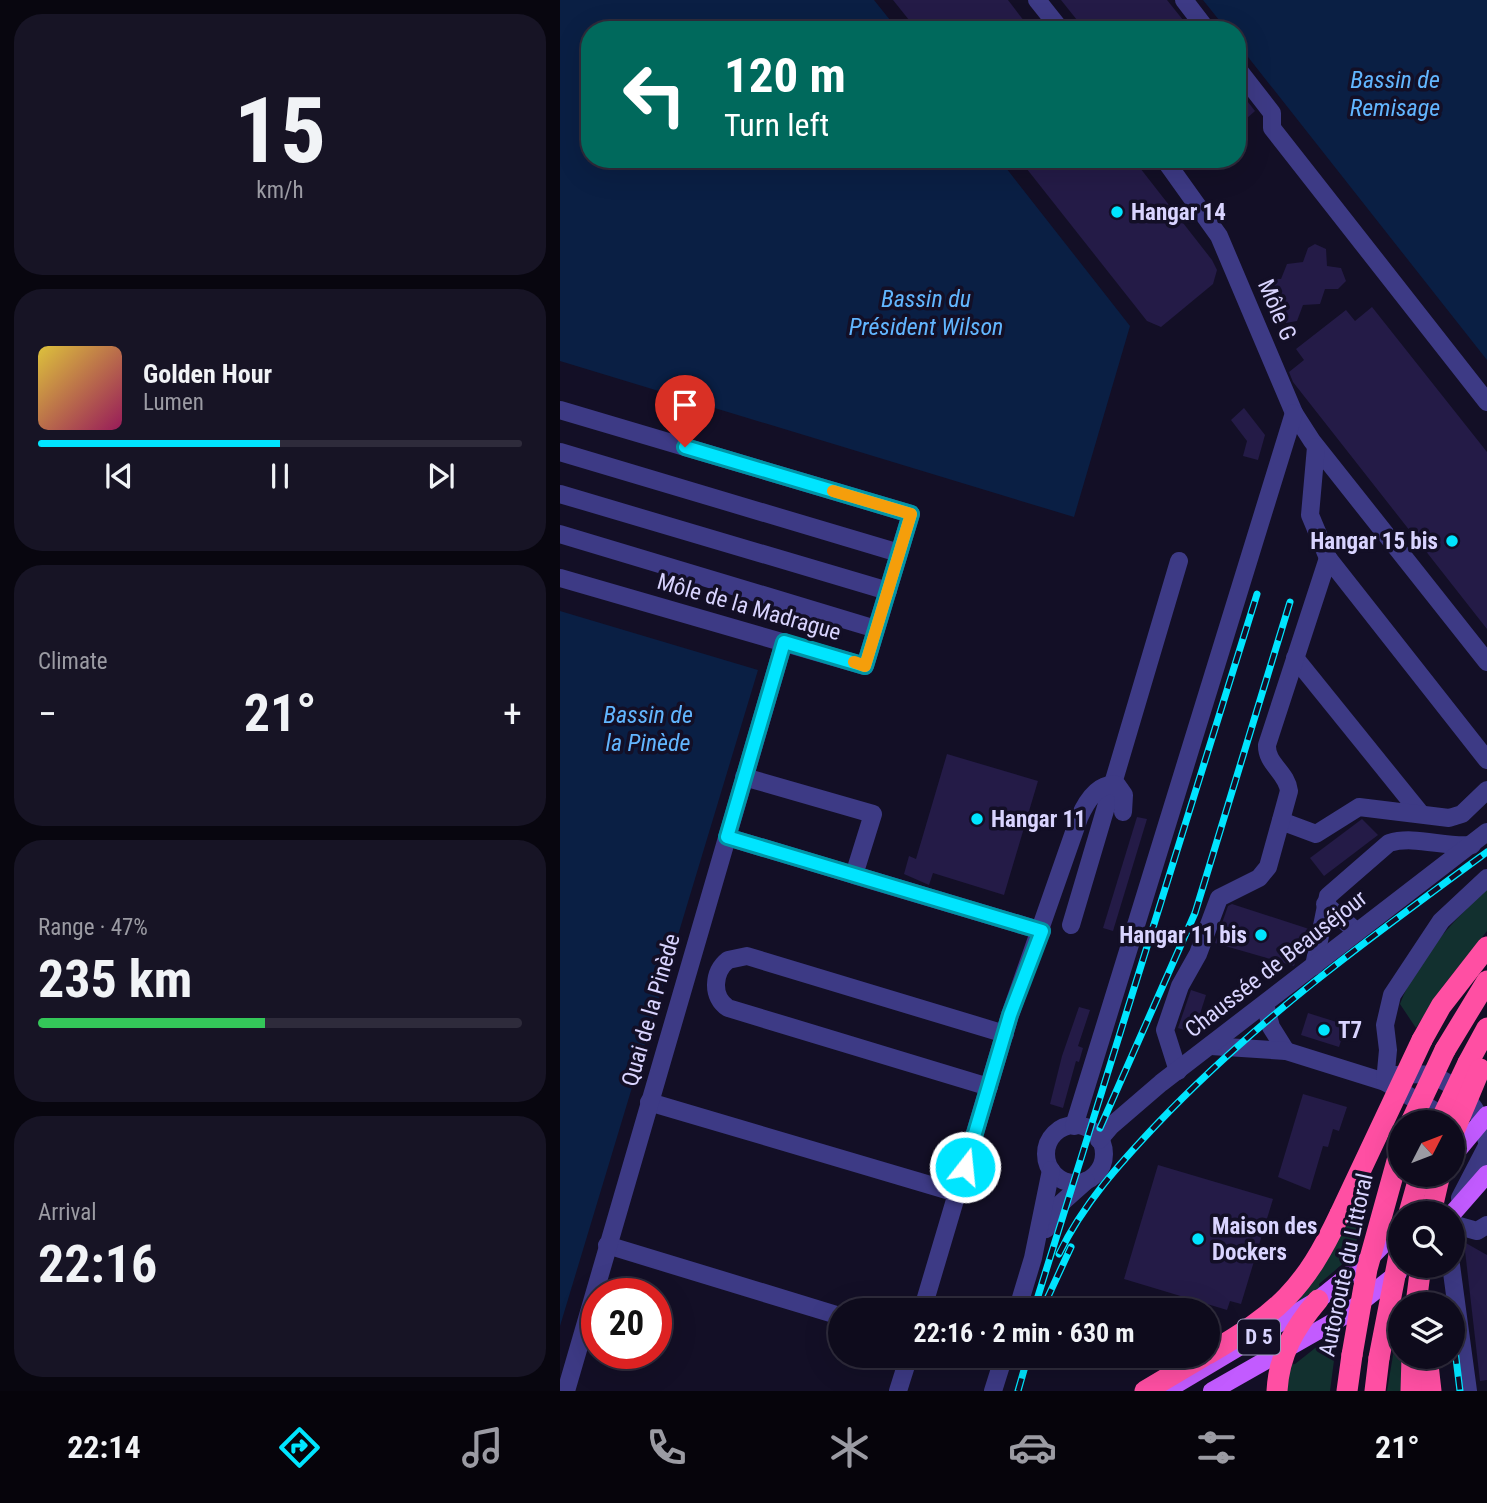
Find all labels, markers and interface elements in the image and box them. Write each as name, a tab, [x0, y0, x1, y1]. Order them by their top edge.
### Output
text: 120 m	[724, 47, 846, 104]
icon: left	[609, 49, 700, 140]
water label: Bassin de Remisage	[1350, 66, 1440, 122]
text: 15	[234, 78, 326, 184]
text: Turn left	[724, 106, 829, 144]
text: km/h	[256, 177, 304, 204]
place label: Hangar 14	[1131, 199, 1226, 226]
marker: Hangar 14	[1109, 204, 1125, 220]
street label: Môle G	[1252, 275, 1302, 345]
water label: Bassin du Président Wilson	[849, 285, 1003, 341]
text: Golden Hour	[143, 359, 272, 389]
pin	[655, 375, 715, 447]
icon: arrive	[666, 386, 704, 424]
text: Lumen	[143, 389, 204, 416]
icon: previous	[100, 457, 138, 495]
icon: pause	[261, 457, 299, 495]
icon: next	[422, 457, 460, 495]
place label: Hangar 15 bis	[1310, 528, 1438, 555]
marker: Hangar 15 bis	[1444, 533, 1460, 549]
street label: Môle de la Madrague	[654, 568, 844, 646]
text: Climate	[38, 648, 108, 675]
text: 21°	[244, 683, 316, 744]
text: −	[38, 692, 57, 736]
text: +	[503, 692, 522, 736]
water label: Bassin de la Pinède	[603, 701, 693, 757]
place label: Hangar 11	[991, 806, 1086, 833]
marker: Hangar 11	[969, 811, 985, 827]
street label: Chaussée de Beauséjour	[1180, 885, 1372, 1043]
text: Range · 47%	[38, 914, 148, 941]
place label: Hangar 11 bis	[1119, 922, 1247, 949]
marker: Hangar 11 bis	[1253, 927, 1269, 943]
street label: Quai de la Pinède	[616, 930, 686, 1090]
text: 235 km	[38, 949, 192, 1010]
place label: T7	[1338, 1017, 1362, 1044]
marker: T7	[1316, 1022, 1332, 1038]
north arrow	[1388, 1110, 1465, 1186]
map controls	[1388, 1110, 1465, 1369]
position arrow	[928, 1130, 1002, 1204]
street label: Autoroute du Littoral	[1313, 1171, 1379, 1359]
text: Arrival	[38, 1199, 97, 1226]
button: search	[1388, 1201, 1465, 1278]
place label: Maison des Dockers	[1212, 1213, 1317, 1266]
marker: Maison des Dockers	[1190, 1231, 1206, 1247]
text: 22:16	[38, 1234, 157, 1295]
speed limit sign: 20	[581, 1278, 672, 1369]
button: layers	[1388, 1292, 1465, 1369]
text: 22:16 · 2 min · 630 m	[914, 1318, 1134, 1348]
road number: D 5	[1238, 1320, 1280, 1354]
icon: directions	[275, 1423, 324, 1472]
icon: music	[458, 1423, 507, 1472]
icon: phone	[642, 1423, 691, 1472]
icon: climate	[825, 1423, 874, 1472]
icon: car	[1008, 1423, 1057, 1472]
icon: filters	[1192, 1423, 1241, 1472]
text: 22:14	[67, 1428, 141, 1466]
text: 21°	[1375, 1428, 1420, 1466]

